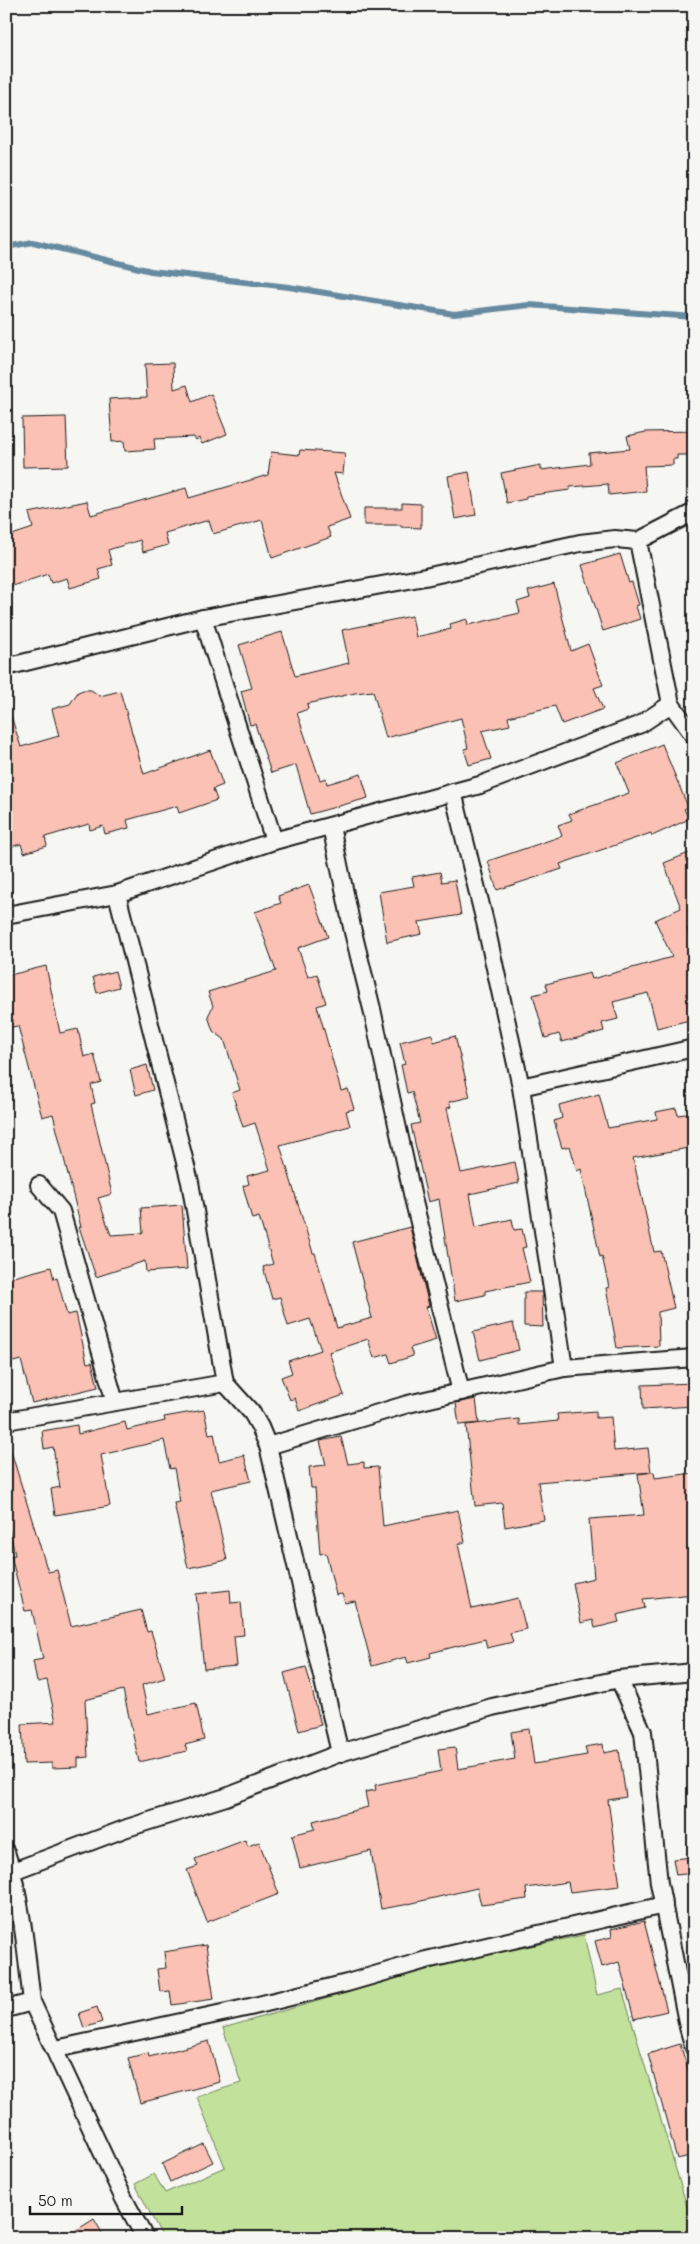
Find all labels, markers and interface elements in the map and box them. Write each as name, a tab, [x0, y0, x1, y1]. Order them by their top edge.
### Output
scale bar	[30, 2184, 182, 2216]
text: 50 m	[38, 2190, 73, 2210]

